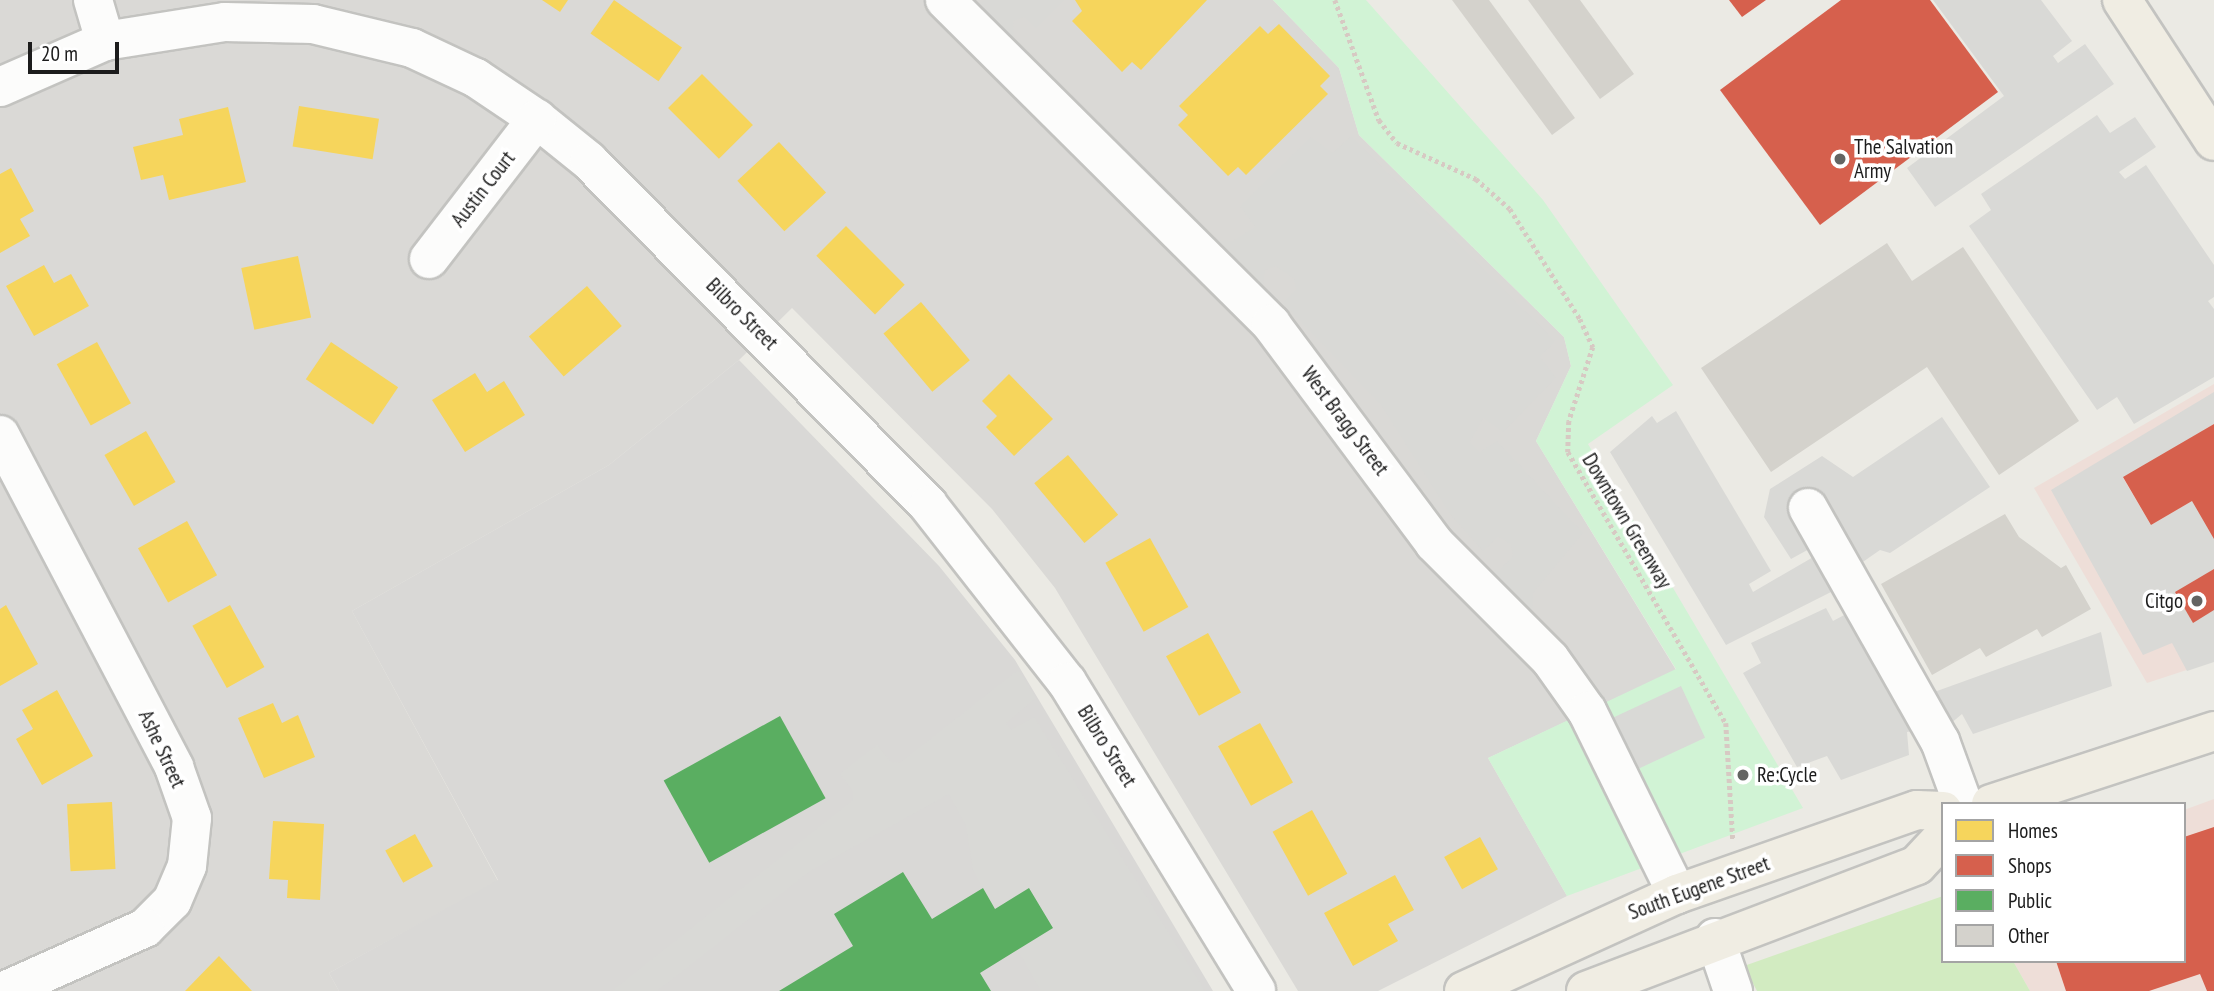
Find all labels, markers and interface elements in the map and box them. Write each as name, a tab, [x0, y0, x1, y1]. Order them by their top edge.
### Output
scale bar	[32, 28, 122, 72]
text: 20 m	[41, 40, 78, 67]
place label: The Salvation Army	[1854, 134, 1953, 184]
street label: Austin Court	[446, 146, 520, 232]
marker: The Salvation Army	[1832, 151, 1848, 167]
street label: Bilbro Street	[701, 273, 783, 355]
street label: West Bragg Street	[1296, 362, 1394, 480]
street label: Downtown Greenway	[1577, 449, 1677, 593]
place label: Citgo	[2145, 588, 2183, 614]
marker: Citgo	[2189, 593, 2205, 609]
street label: Bilbro Street	[1072, 701, 1142, 791]
street label: Ashe Street	[133, 706, 191, 792]
place label: Re:Cycle	[1757, 762, 1817, 788]
marker: Re:Cycle	[1735, 767, 1751, 783]
legend	[1941, 802, 2186, 963]
text: Homes	[2008, 817, 2058, 844]
street label: South Eugene Street	[1625, 851, 1773, 925]
text: Shops	[2008, 852, 2052, 879]
text: Public	[2008, 887, 2052, 914]
text: Other	[2008, 922, 2049, 949]

